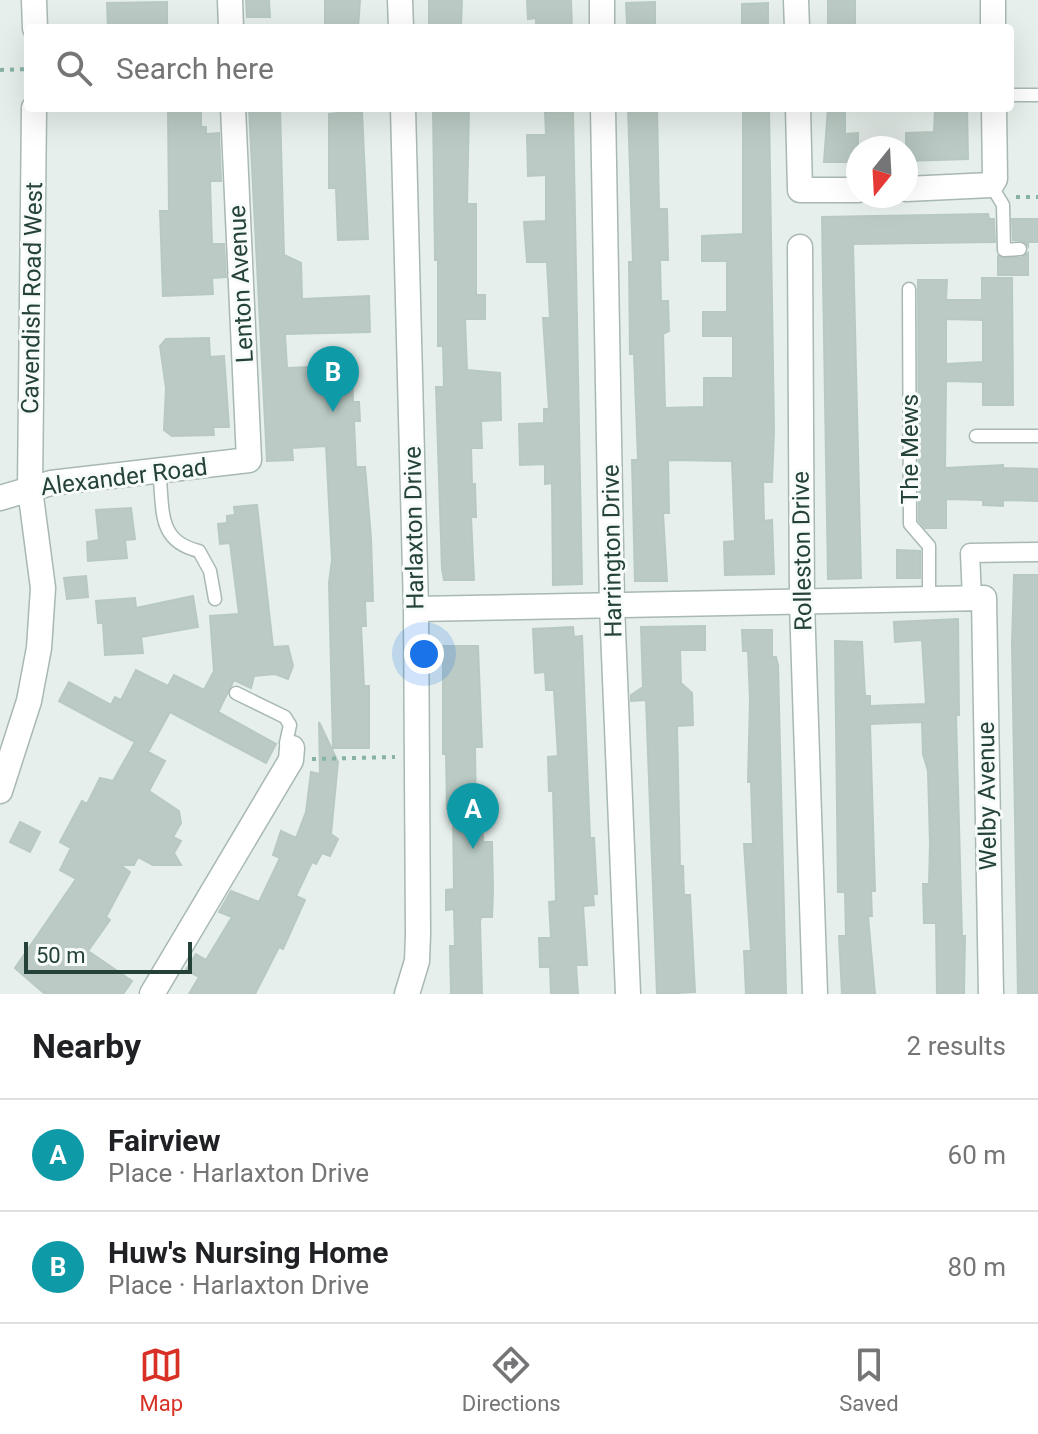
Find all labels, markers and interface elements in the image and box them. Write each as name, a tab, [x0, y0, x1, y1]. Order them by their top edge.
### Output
search box	[24, 24, 1014, 112]
icon: search	[52, 46, 96, 90]
text: Search here	[116, 51, 274, 86]
north arrow	[846, 136, 918, 208]
street label: Cavendish Road West	[16, 182, 48, 414]
street label: Lenton Avenue	[223, 204, 259, 364]
pin: B	[307, 346, 359, 412]
street label: The Mews	[896, 394, 924, 504]
street label: Harlaxton Drive	[399, 446, 429, 610]
street label: Alexander Road	[39, 453, 209, 501]
street label: Harrington Drive	[596, 464, 628, 638]
street label: Rolleston Drive	[787, 471, 817, 631]
your location	[404, 634, 444, 674]
street label: Welby Avenue	[972, 721, 1002, 871]
pin: A	[447, 783, 499, 849]
scale bar	[24, 938, 192, 974]
text: 50 m	[36, 943, 85, 968]
text: Nearby	[32, 1026, 141, 1066]
text: 2 results	[907, 1031, 1006, 1061]
text: Fairview	[108, 1123, 221, 1158]
text: A	[49, 1140, 67, 1170]
text: 60 m	[948, 1140, 1006, 1170]
text: Place · Harlaxton Drive	[108, 1158, 369, 1188]
text: Huw's Nursing Home	[108, 1235, 388, 1270]
text: B	[50, 1252, 66, 1282]
text: 80 m	[948, 1252, 1006, 1282]
text: Place · Harlaxton Drive	[108, 1270, 369, 1300]
tab: Map	[139, 1343, 183, 1416]
tab: Directions	[462, 1343, 561, 1416]
tab: Saved	[839, 1343, 899, 1416]

